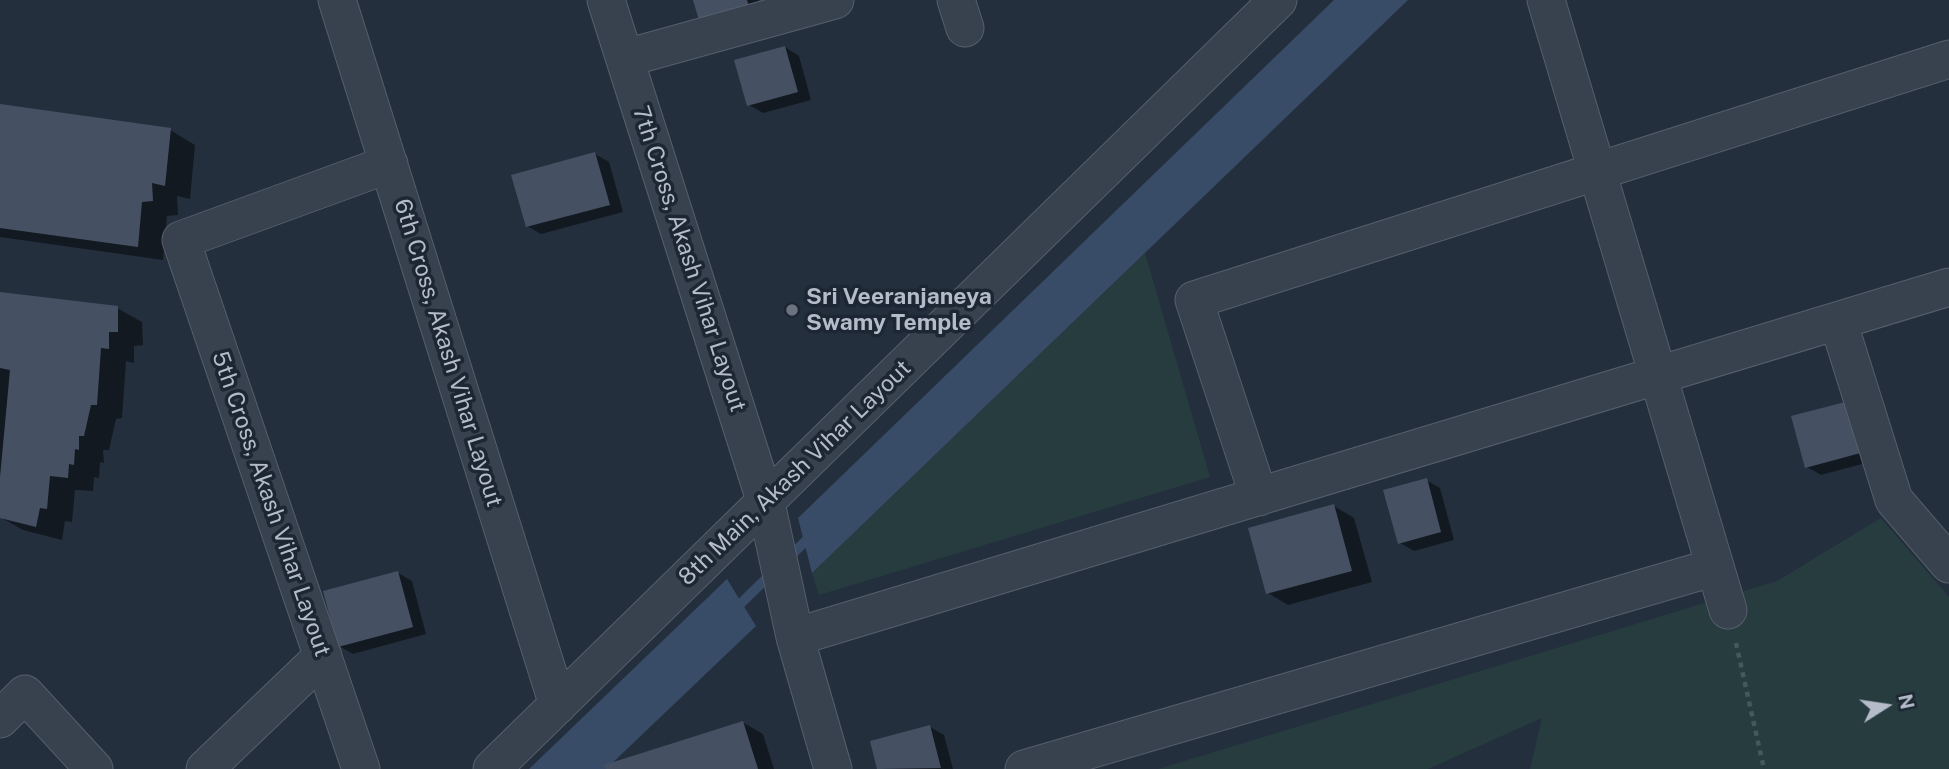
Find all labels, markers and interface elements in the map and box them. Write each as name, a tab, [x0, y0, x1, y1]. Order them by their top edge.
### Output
street label: 7th Cross, Akash Vihar Layout	[626, 103, 752, 415]
street label: 6th Cross, Akash Vihar Layout	[388, 196, 508, 510]
place label: Sri Veeranjaneya Swamy Temple	[806, 283, 992, 337]
marker: Sri Veeranjaneya Swamy Temple	[784, 302, 800, 318]
street label: 5th Cross, Akash Vihar Layout	[206, 348, 336, 660]
street label: 8th Main, Akash Vihar Layout	[673, 355, 917, 591]
north arrow	[1851, 671, 1921, 741]
text: N	[1894, 692, 1919, 711]

